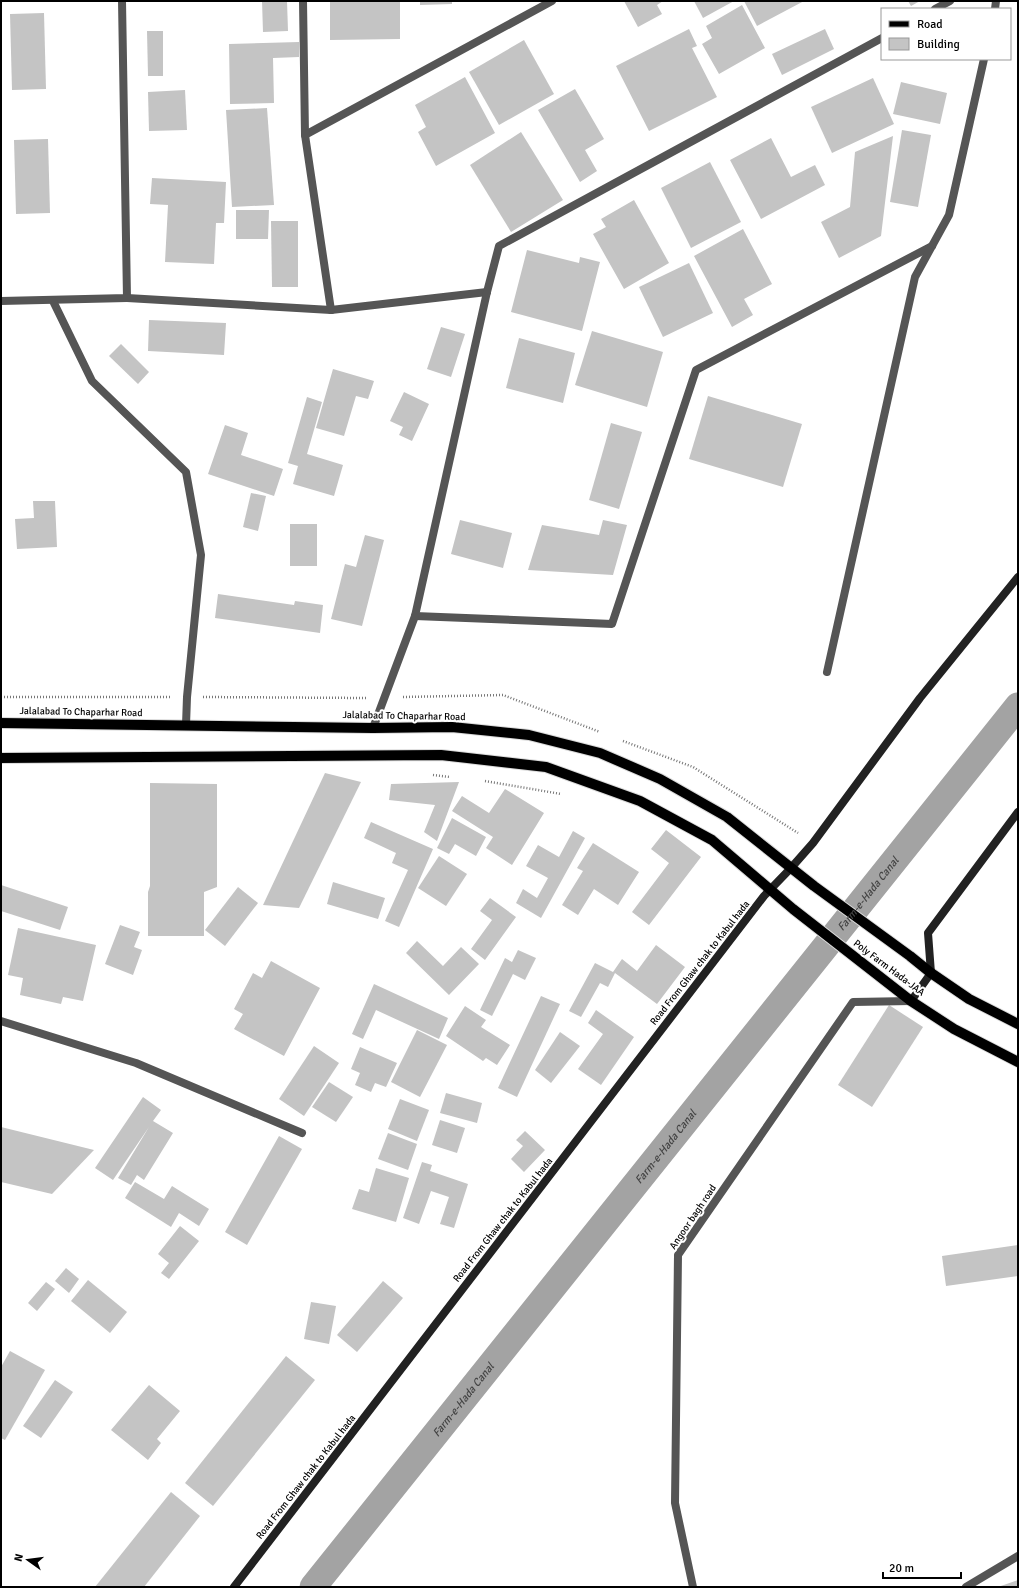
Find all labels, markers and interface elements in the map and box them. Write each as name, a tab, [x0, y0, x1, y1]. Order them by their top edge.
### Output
legend	[881, 8, 1011, 60]
text: Road	[917, 17, 943, 32]
text: Building	[917, 37, 960, 52]
street label: Jalalabad To Chaparhar Road	[19, 705, 143, 719]
street label: Jalalabad To Chaparhar Road	[342, 709, 466, 723]
water label: Farm-e-Hada Canal	[834, 854, 902, 933]
street label: Road From Ghaw chak to Kabul hada	[648, 898, 752, 1028]
street label: Poly Farm Hada-JAA	[851, 937, 927, 999]
water label: Farm-e-Hada Canal	[632, 1107, 699, 1186]
street label: Road From Ghaw chak to Kabul hada	[451, 1155, 555, 1285]
street label: Angoor bagh road	[667, 1182, 719, 1252]
water label: Farm-e-Hada Canal	[430, 1359, 497, 1439]
street label: Road From Ghaw chak to Kabul hada	[254, 1412, 358, 1542]
north arrow	[8, 1540, 48, 1580]
text: N	[12, 1552, 26, 1563]
scale bar	[883, 1554, 961, 1580]
text: 20 m	[889, 1561, 914, 1576]

